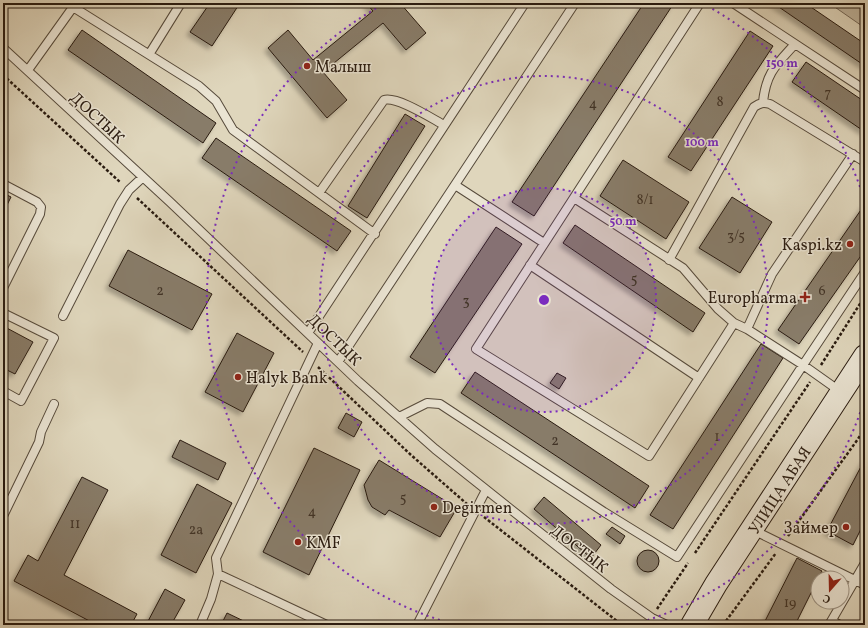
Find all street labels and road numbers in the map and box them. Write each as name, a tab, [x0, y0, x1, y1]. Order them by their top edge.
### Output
street label: ДОСТЫК	[65, 88, 129, 150]
street label: ДОСТЫК	[302, 309, 366, 372]
street label: УЛИЦА АБАЯ	[744, 443, 817, 539]
street label: ДОСТЫК	[546, 520, 612, 579]

